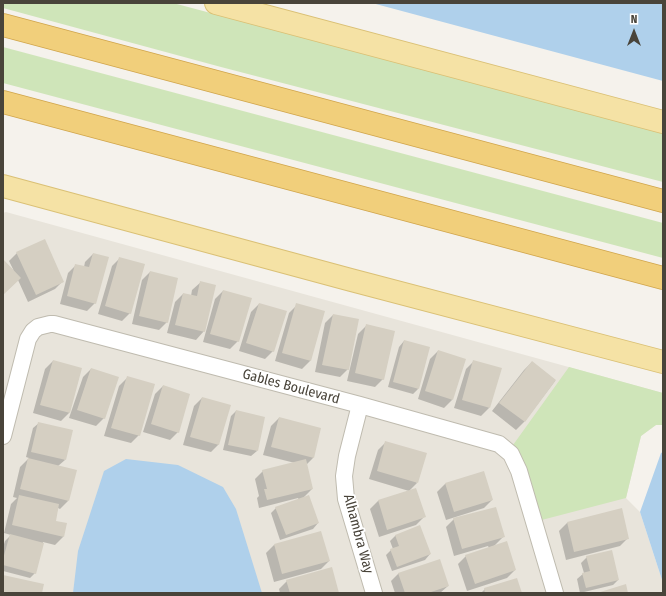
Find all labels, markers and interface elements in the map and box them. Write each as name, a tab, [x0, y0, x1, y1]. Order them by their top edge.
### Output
north arrow	[614, 12, 654, 52]
text: N	[631, 13, 637, 26]
street label: Gables Boulevard	[241, 366, 341, 408]
street label: Alhambra Way	[339, 493, 377, 575]

